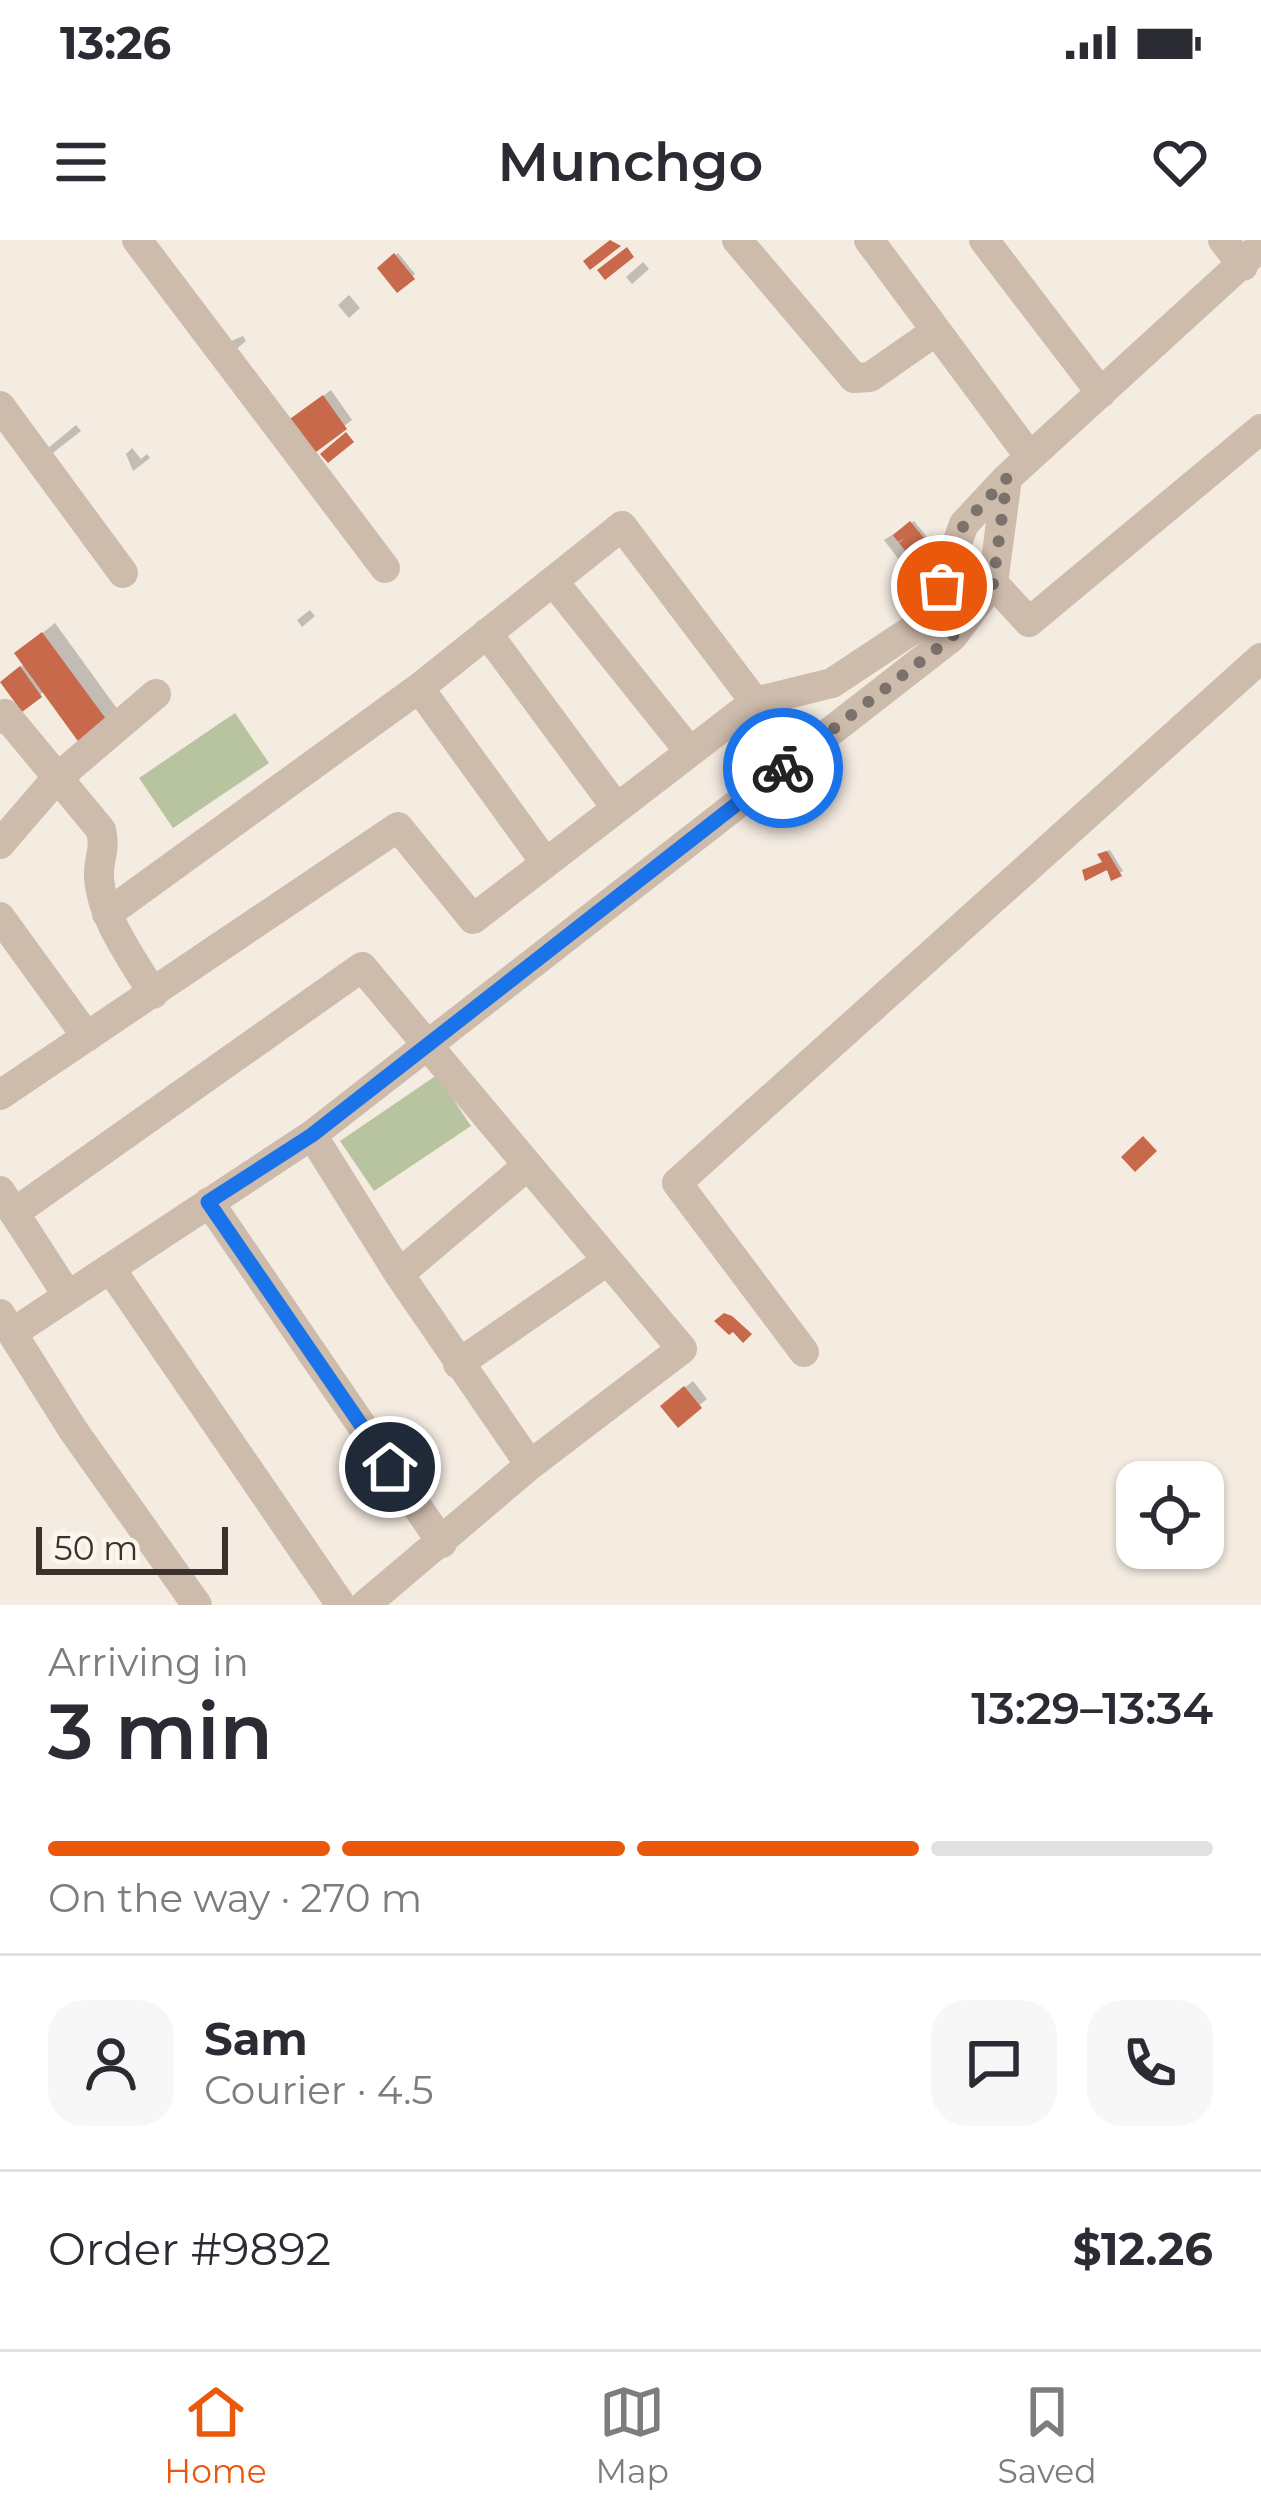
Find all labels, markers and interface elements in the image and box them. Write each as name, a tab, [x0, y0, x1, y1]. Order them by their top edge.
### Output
text: 13:26	[60, 15, 171, 70]
icon: menu	[48, 129, 114, 195]
text: Munchgo	[498, 129, 763, 195]
icon: heart	[1147, 129, 1213, 195]
pin	[891, 535, 993, 637]
icon: bag	[909, 553, 975, 619]
courier	[723, 708, 843, 828]
icon: bike	[750, 735, 816, 801]
pin	[339, 1416, 441, 1518]
icon: home	[357, 1434, 423, 1500]
map controls	[1116, 1461, 1224, 1569]
button: locate	[1116, 1461, 1224, 1569]
scale bar	[36, 1521, 228, 1574]
text: 50 m	[54, 1528, 138, 1568]
text: Arriving in	[48, 1638, 249, 1686]
text: 13:29–13:34	[971, 1680, 1213, 1735]
text: 3 min	[48, 1683, 273, 1779]
text: On the way · 270 m	[48, 1874, 422, 1922]
button: person	[48, 2000, 174, 2126]
button: chat	[931, 2000, 1057, 2126]
button: phone	[1087, 2000, 1213, 2126]
text: Sam	[204, 2011, 308, 2066]
text: Courier · 4.5	[204, 2066, 434, 2114]
text: Order #9892	[48, 2221, 331, 2276]
text: $12.26	[1073, 2221, 1213, 2276]
tab: Home	[164, 2379, 267, 2491]
tab: Map	[595, 2379, 669, 2491]
tab: Saved	[998, 2379, 1097, 2491]

